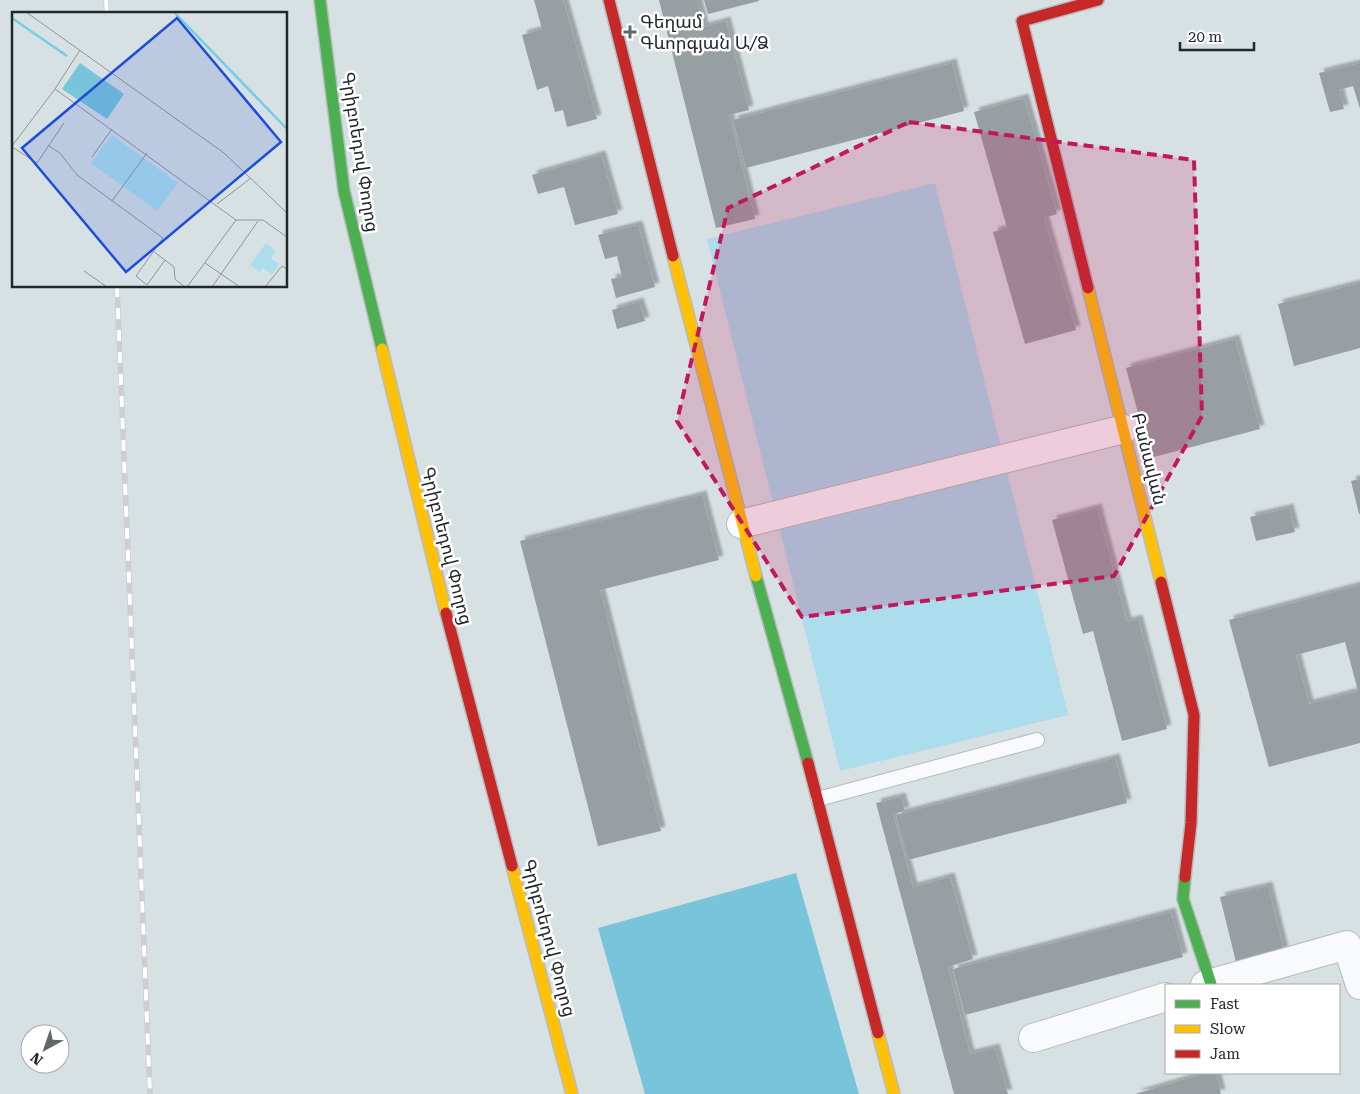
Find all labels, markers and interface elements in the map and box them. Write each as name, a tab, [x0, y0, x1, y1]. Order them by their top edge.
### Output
place label: Գեղամ Գևորգյան Ա/Ձ	[640, 11, 769, 53]
inset map	[12, 12, 288, 288]
scale bar	[1180, 20, 1254, 52]
marker: Գեղամ Գևորգյան Ա/Ձ	[624, 26, 636, 38]
text: 20 m	[1188, 28, 1223, 46]
street label: Գրիբոեդով Փողոց	[337, 70, 384, 234]
street label: Բանավան	[1128, 410, 1171, 507]
street label: Գրիբոեդով Փողոց	[418, 465, 477, 627]
street label: Գրիբոեդով Փողոց	[518, 857, 581, 1019]
legend	[1165, 984, 1340, 1074]
text: Fast	[1210, 995, 1240, 1013]
text: Slow	[1210, 1020, 1246, 1038]
north arrow	[20, 1024, 70, 1074]
text: Jam	[1210, 1045, 1240, 1063]
text: N	[27, 1049, 46, 1069]

